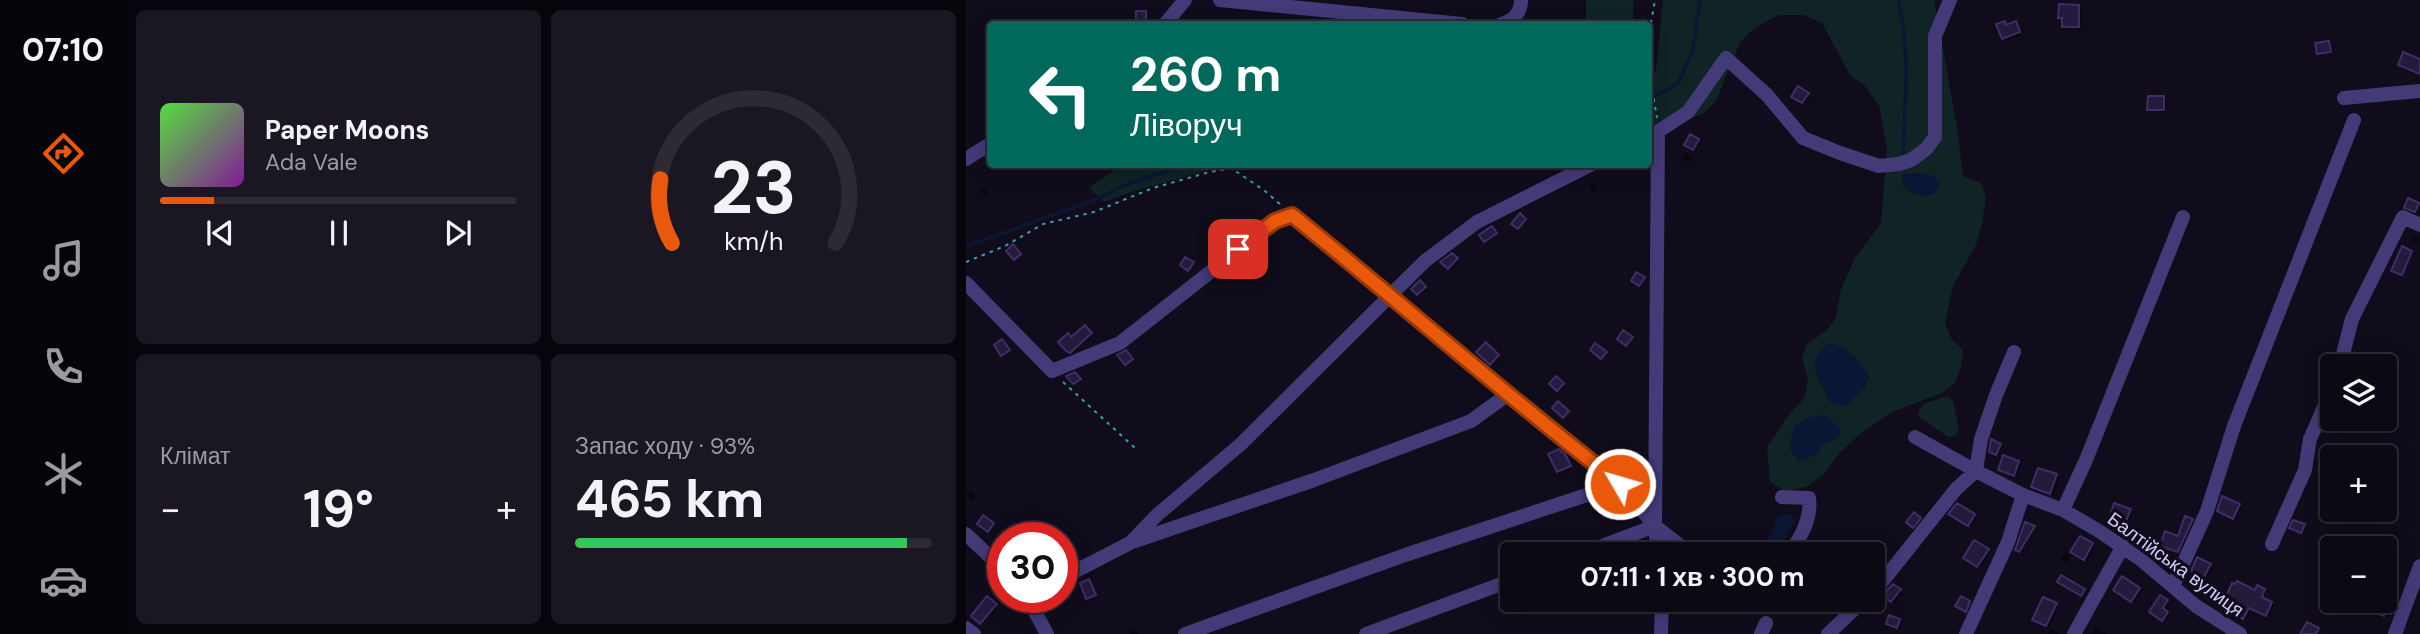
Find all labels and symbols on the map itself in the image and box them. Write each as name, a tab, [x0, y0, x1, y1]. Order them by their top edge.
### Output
pin	[1208, 219, 1268, 279]
position arrow	[1583, 447, 1657, 521]
street label: Балтійська вулиця	[2102, 506, 2249, 622]
speed limit sign: 30	[987, 522, 1078, 613]

